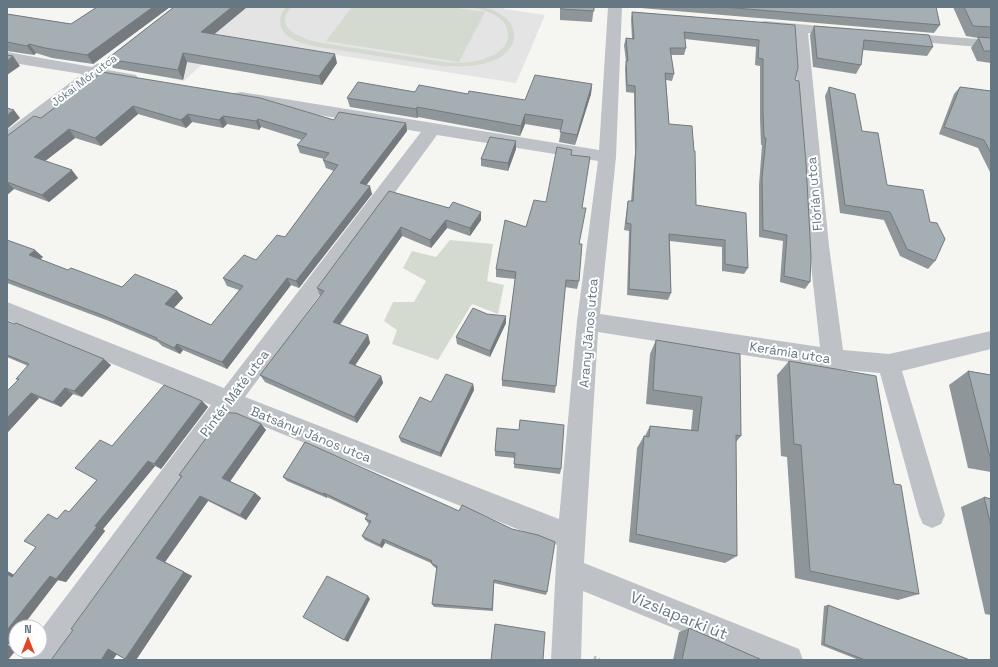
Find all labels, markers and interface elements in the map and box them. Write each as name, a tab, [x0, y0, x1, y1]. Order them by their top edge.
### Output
street label: Jókai Mór utca	[48, 50, 120, 109]
street label: Flórián utca	[803, 156, 826, 232]
street label: Arany János utca	[575, 277, 602, 388]
street label: Kerámia utca	[748, 338, 832, 367]
street label: Pintér Máté utca	[196, 346, 273, 440]
street label: Batsányi János utca	[248, 403, 374, 467]
street label: Vizslaparki út	[627, 586, 731, 645]
north arrow	[8, 619, 48, 659]
text: N	[24, 622, 32, 636]

